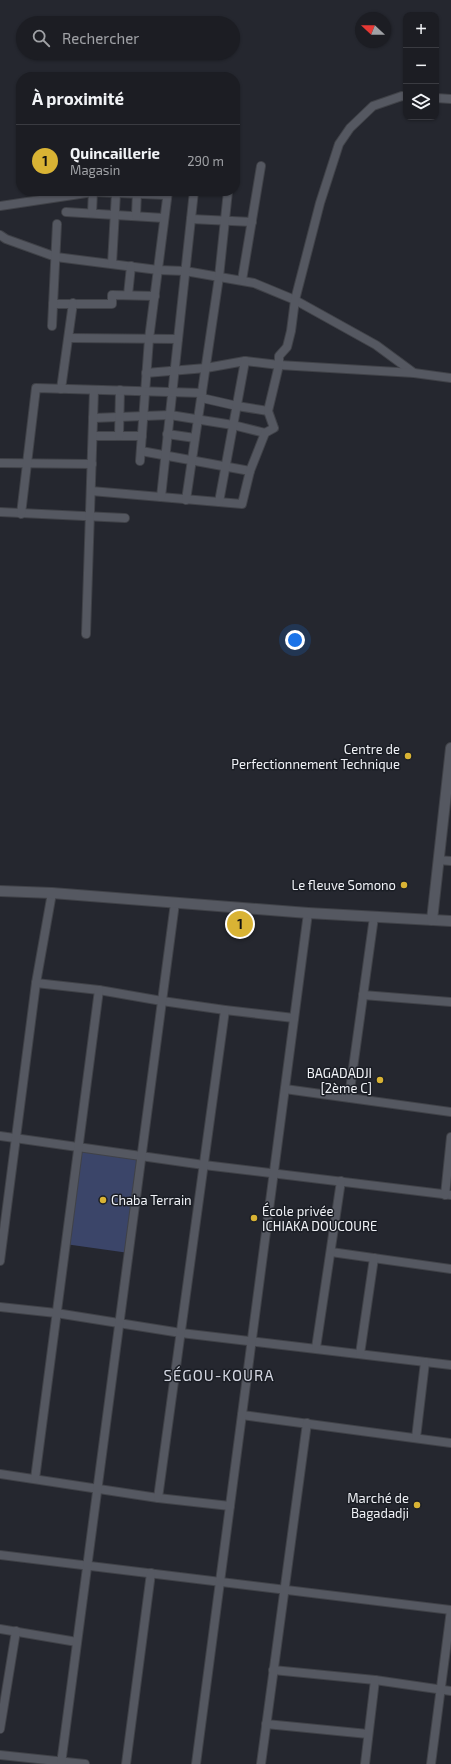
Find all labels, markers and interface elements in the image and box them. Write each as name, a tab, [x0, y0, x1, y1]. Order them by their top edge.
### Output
north arrow	[355, 12, 391, 48]
map controls	[403, 12, 439, 120]
button: +	[403, 12, 439, 48]
search box	[16, 16, 240, 60]
icon: search	[30, 27, 52, 49]
text: Rechercher	[62, 29, 139, 47]
button: −	[403, 48, 439, 84]
button: layers	[403, 84, 439, 120]
text: À proximité	[32, 88, 124, 108]
text: Quincaillerie	[70, 144, 160, 162]
text: 1	[42, 153, 48, 169]
text: 290 m	[187, 153, 224, 169]
text: Magasin	[70, 162, 120, 178]
your location	[285, 630, 305, 650]
place label: Centre de Perfectionnement Technique	[231, 741, 400, 772]
marker: Centre de Perfectionnement Technique	[403, 751, 413, 761]
place label: Le fleuve Somono	[292, 877, 396, 893]
marker: Le fleuve Somono	[399, 880, 409, 890]
pin: 1	[227, 909, 253, 939]
place label: BAGADADJI [2ème C]	[307, 1065, 372, 1096]
marker: BAGADADJI [2ème C]	[375, 1075, 385, 1085]
place label: Chaba Terrain	[111, 1192, 192, 1208]
marker: Chaba Terrain	[98, 1195, 108, 1205]
place label: École privée ICHIAKA DOUCOURE	[262, 1202, 377, 1234]
marker: École privée ICHIAKA DOUCOURE	[249, 1213, 259, 1223]
district label: SÉGOU-KOURA	[163, 1366, 275, 1384]
place label: Marché de Bagadadji	[347, 1490, 409, 1521]
marker: Marché de Bagadadji	[412, 1500, 422, 1510]

